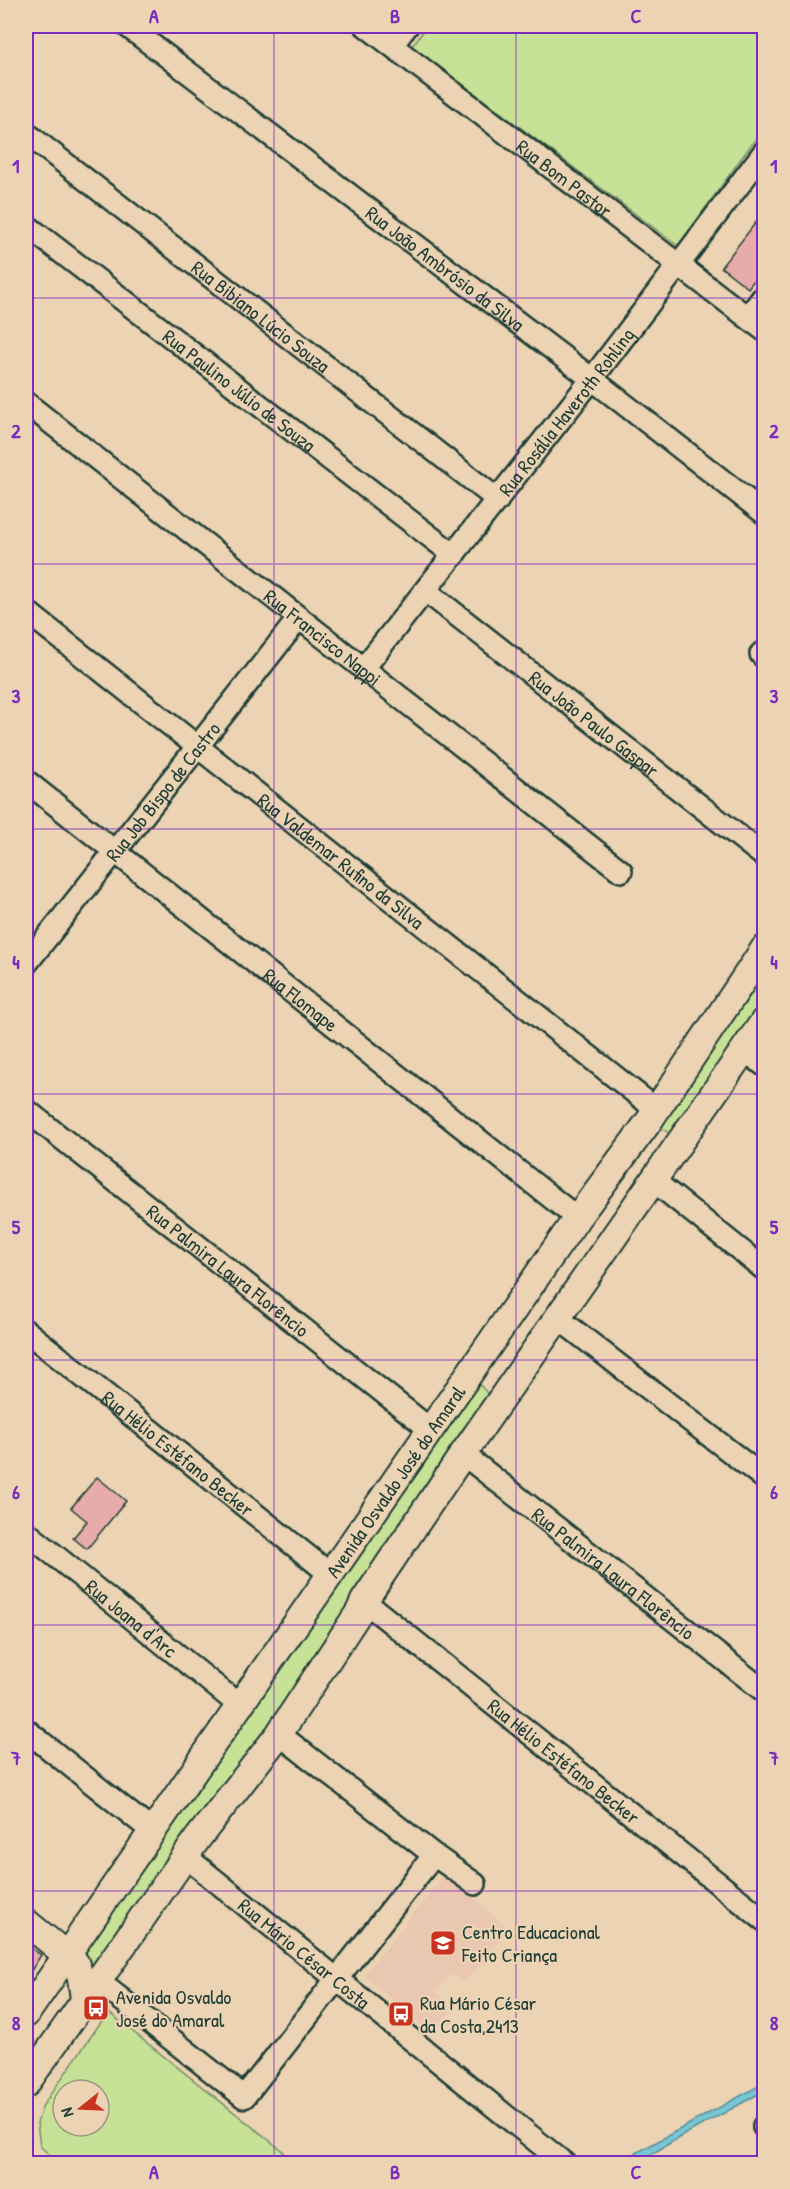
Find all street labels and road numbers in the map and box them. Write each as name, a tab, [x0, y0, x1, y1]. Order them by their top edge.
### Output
street label: Rua Bom Pastor	[511, 132, 618, 223]
street label: Rua João Ambrósio da Silva	[361, 199, 531, 337]
street label: Rua Bibiano Lúcio Souza	[186, 254, 336, 378]
street label: Rua Rosália Haveroth Rohling	[492, 321, 640, 501]
street label: Rua Paulino Júlio de Souza	[158, 322, 322, 458]
street label: Rua Francisco Nappi	[259, 582, 387, 691]
street label: Rua João Paulo Gaspar	[524, 664, 665, 783]
street label: Rua Job Bispo de Castro	[99, 716, 226, 867]
street label: Rua Valdemar Rufino da Silva	[252, 786, 430, 935]
street label: Rua Flomape	[258, 961, 344, 1037]
street label: Rua Palmira Laura Florêncio	[142, 1197, 315, 1343]
street label: Avenida Osvaldo José do Amaral	[319, 1379, 471, 1583]
street label: Rua Hélio Estéfano Becker	[97, 1384, 260, 1522]
street label: Rua Palmira Laura Florêncio	[527, 1500, 701, 1645]
street label: Rua Joana d'Arc	[80, 1572, 183, 1663]
street label: Rua Hélio Estéfano Becker	[482, 1692, 646, 1830]
street label: Rua Mário César Costa	[233, 1891, 376, 2015]

